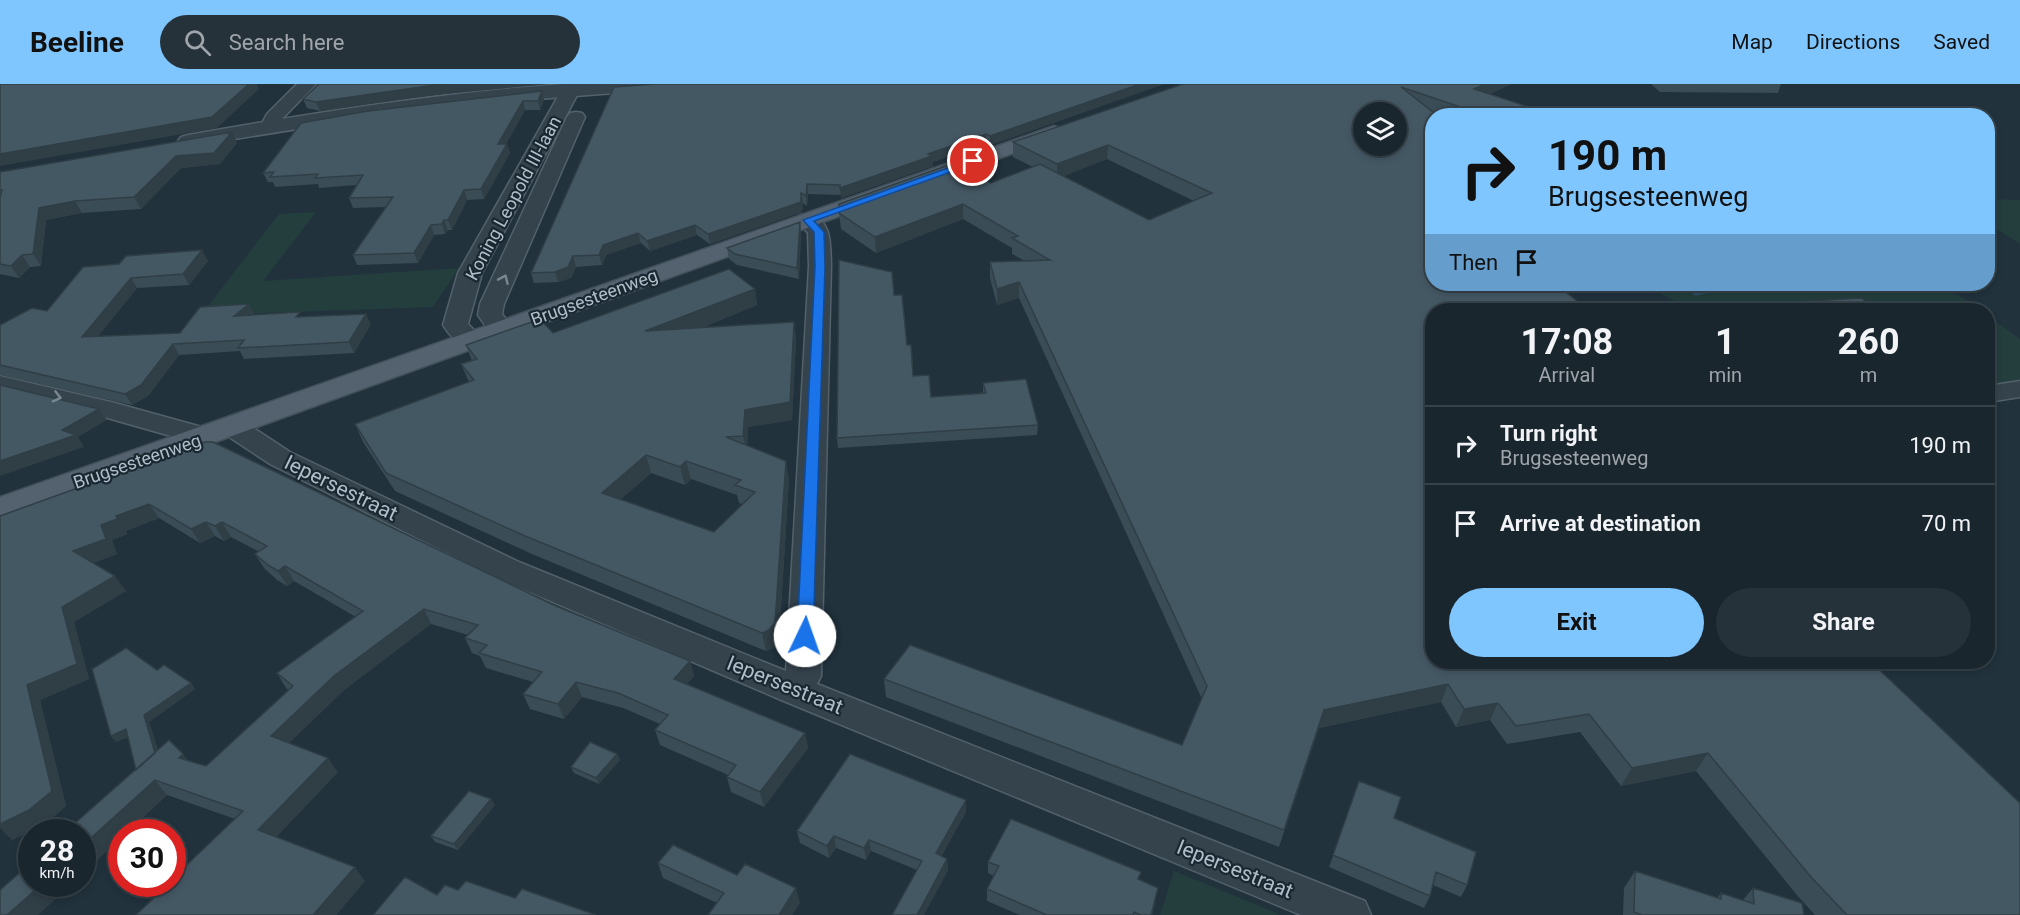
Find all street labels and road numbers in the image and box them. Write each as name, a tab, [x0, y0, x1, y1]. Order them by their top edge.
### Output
street label: Koning Leopold III-laan	[461, 112, 565, 284]
street label: Brugsesteenweg	[528, 264, 660, 330]
street label: Brugsesteenweg	[70, 429, 204, 493]
street label: Iepersestraat	[280, 450, 402, 526]
street label: Iepersestraat	[723, 651, 847, 719]
street label: Iepersestraat	[1173, 835, 1297, 903]

